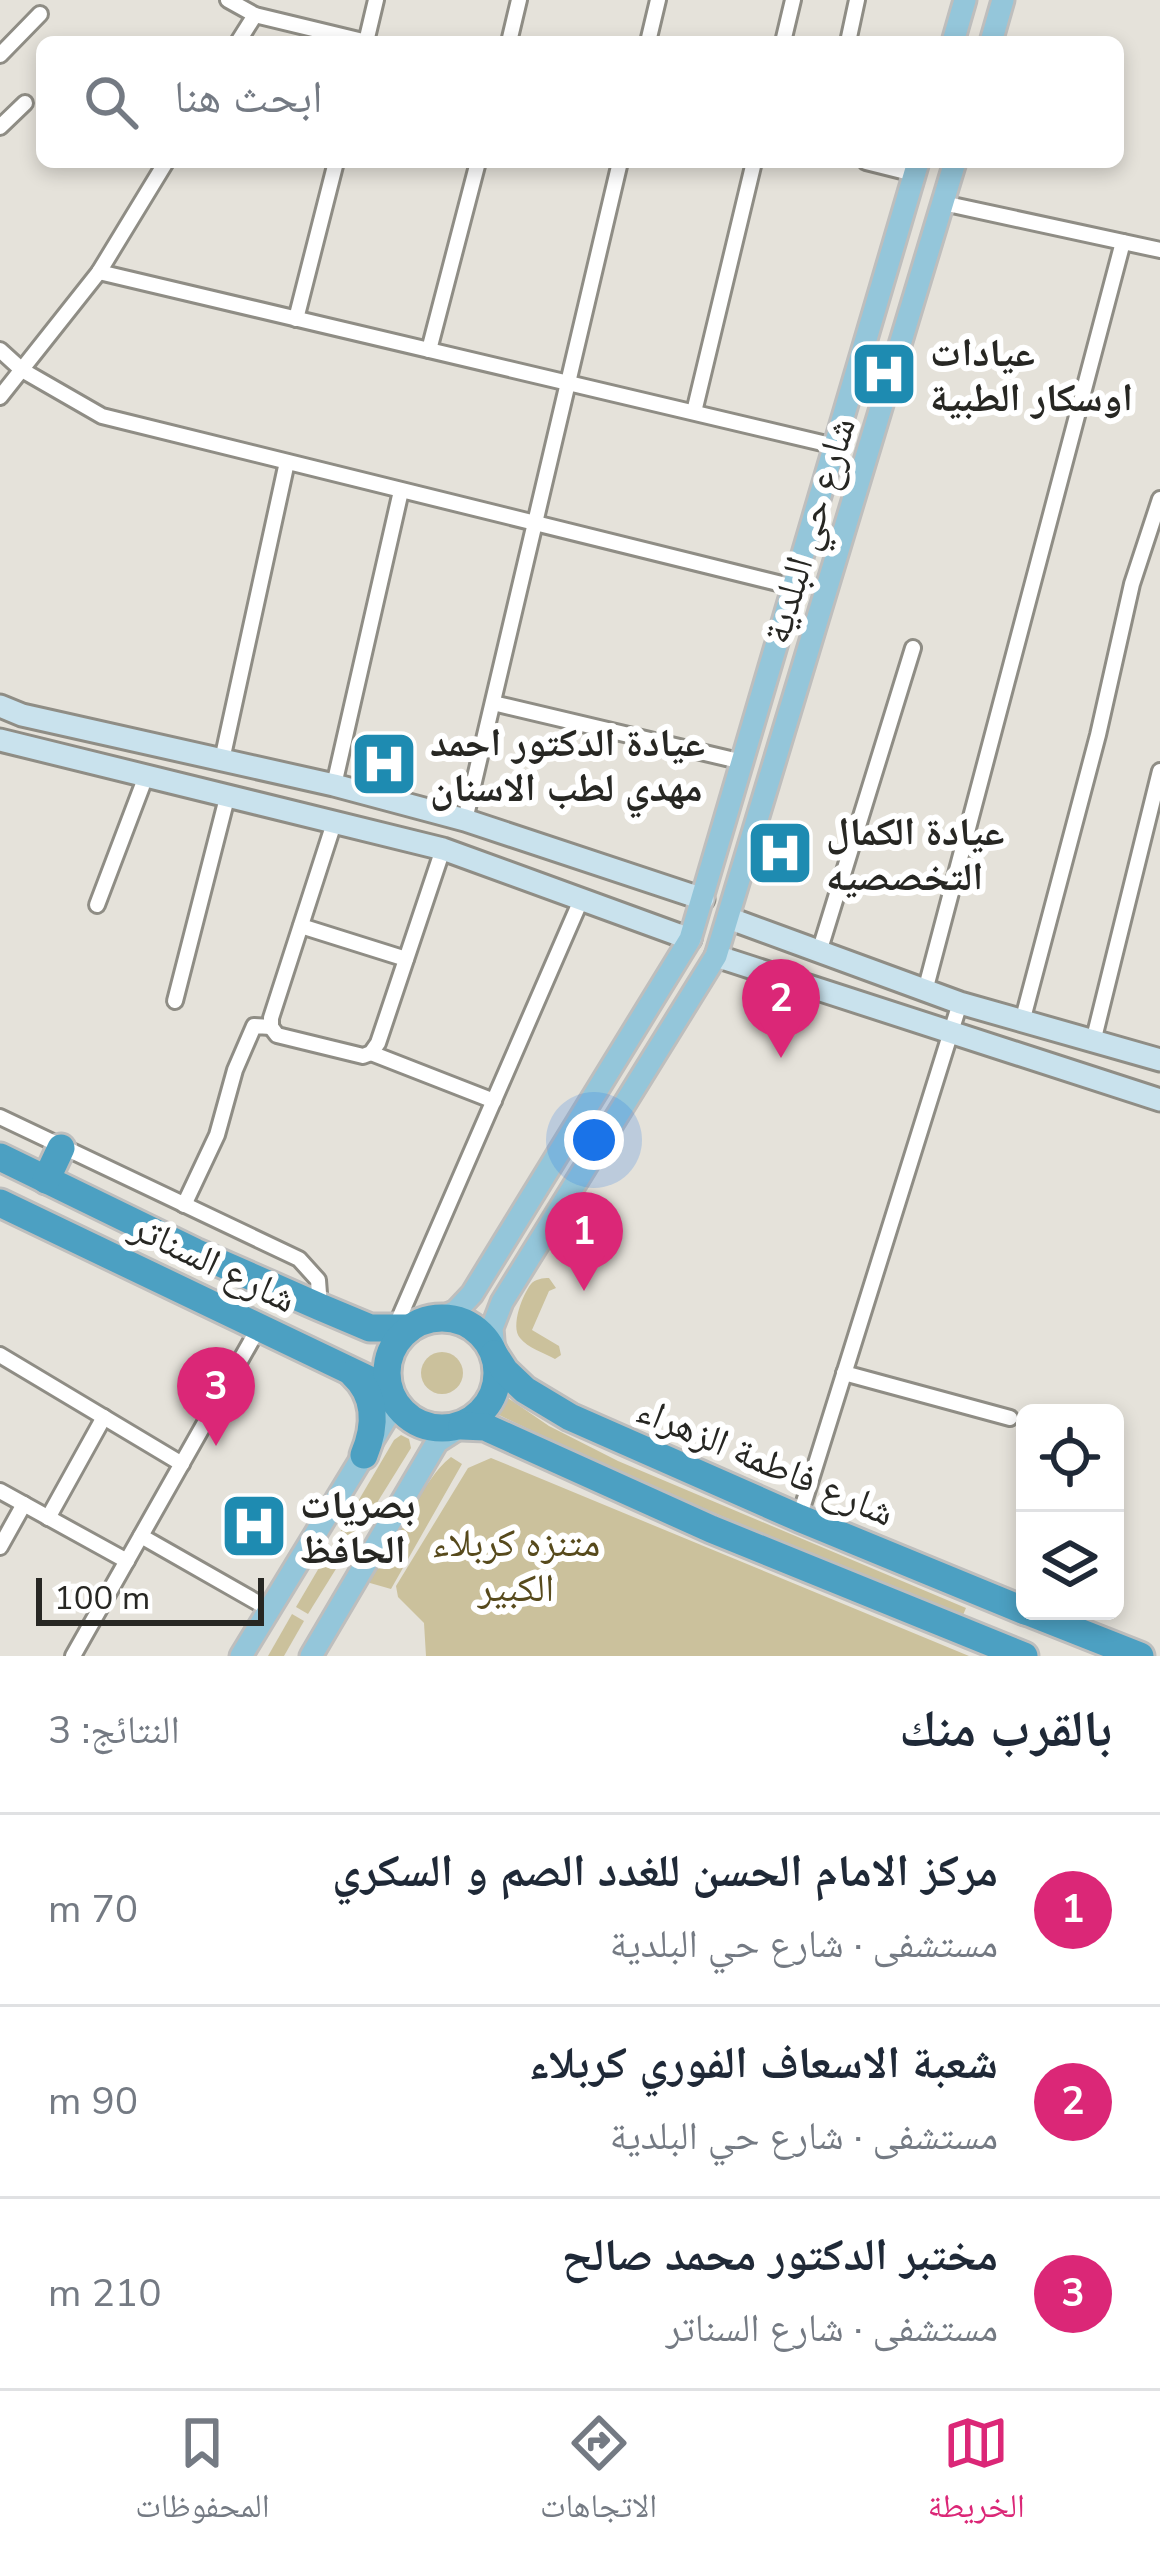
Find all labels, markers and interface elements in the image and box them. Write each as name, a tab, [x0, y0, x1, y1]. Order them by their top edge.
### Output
search box	[36, 36, 1124, 168]
text: ابحث هنا	[174, 67, 323, 128]
icon: search	[78, 69, 144, 135]
place label: عيادات اوسكار الطبية	[930, 327, 1133, 425]
hospital icon: عيادات اوسكار الطبية	[849, 339, 919, 409]
street label: شارع حي البلدية	[750, 411, 873, 651]
place label: عيادة الدكتور احمد مهدي لطب الاسنان	[430, 717, 705, 819]
hospital icon: عيادة الدكتور احمد مهدي لطب الاسنان	[349, 729, 419, 799]
place label: عيادة الكمال التخصصيه	[826, 806, 1004, 904]
hospital icon: عيادة الكمال التخصصيه	[745, 818, 815, 888]
pin: 2	[742, 959, 820, 1058]
your location	[564, 1110, 624, 1170]
pin: 1	[545, 1192, 623, 1291]
street label: شارع السناتر	[121, 1200, 305, 1326]
pin: 3	[177, 1347, 255, 1446]
street label: شارع فاطمة الزهراء	[628, 1383, 902, 1540]
map controls	[1016, 1404, 1124, 1620]
button: locate	[1016, 1404, 1124, 1512]
place label: بصريات الحافظ	[300, 1479, 415, 1577]
hospital icon: بصريات الحافظ	[219, 1491, 289, 1561]
button: layers	[1016, 1512, 1124, 1620]
park label: متنزه كربلاء الكبير	[432, 1517, 600, 1615]
scale bar	[36, 1572, 264, 1625]
text: 100 m	[54, 1576, 150, 1621]
text: بالقرب منك	[899, 1694, 1112, 1764]
text: النتائج: 3	[48, 1704, 180, 1757]
text: مركز الامام الحسن للغدد الصم و السكري	[332, 1841, 998, 1902]
text: 70 m	[48, 1883, 138, 1936]
text: 1	[1061, 1883, 1085, 1936]
text: مستشفى · شارع حي البلدية	[610, 1918, 998, 1971]
text: شعبة الاسعاف الفوري كربلاء	[528, 2033, 998, 2094]
text: 90 m	[48, 2075, 138, 2128]
text: 2	[1061, 2075, 1085, 2128]
text: مستشفى · شارع حي البلدية	[610, 2110, 998, 2163]
text: مختبر الدكتور محمد صالح	[562, 2225, 998, 2286]
text: 210 m	[48, 2267, 162, 2320]
text: 3	[1061, 2267, 1085, 2320]
text: مستشفى · شارع السناتر	[666, 2302, 998, 2355]
tab: المحفوظات	[135, 2410, 270, 2538]
tab: الاتجاهات	[540, 2410, 657, 2538]
tab: الخريطة	[928, 2410, 1025, 2538]

